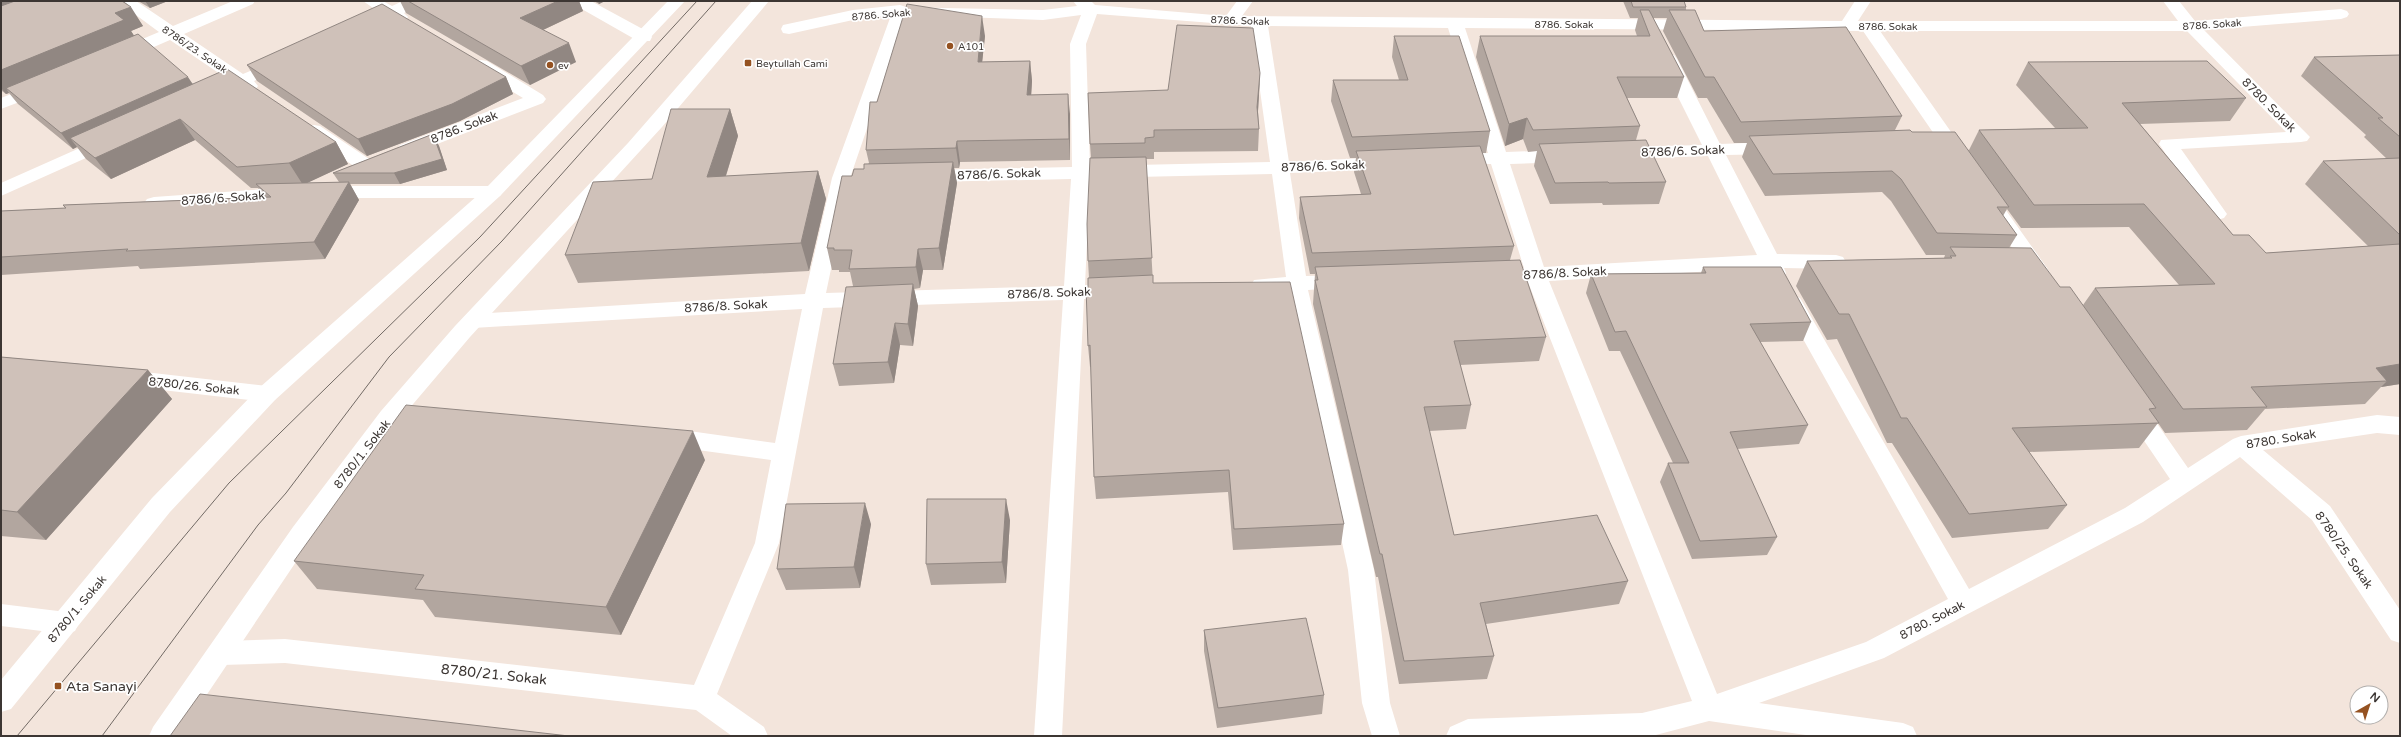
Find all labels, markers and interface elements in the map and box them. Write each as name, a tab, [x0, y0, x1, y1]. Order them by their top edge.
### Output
street label: 8786. Sokak	[851, 6, 912, 24]
street label: 8786. Sokak	[1210, 14, 1270, 28]
street label: 8786. Sokak	[2182, 17, 2242, 33]
street label: 8786. Sokak	[1535, 19, 1594, 31]
street label: 8786. Sokak	[1859, 21, 1918, 33]
street label: 8786/23. Sokak	[160, 24, 230, 76]
marker: A101	[945, 41, 955, 51]
place label: A101	[958, 41, 984, 53]
marker: Beytullah Cami	[743, 58, 753, 68]
place label: Beytullah Cami	[756, 58, 828, 70]
marker: ev	[545, 60, 555, 70]
place label: ev	[558, 60, 570, 72]
street label: 8780. Sokak	[2239, 75, 2299, 135]
street label: 8786. Sokak	[428, 108, 500, 146]
street label: 8786/6. Sokak	[1641, 143, 1725, 159]
street label: 8786/6. Sokak	[1281, 158, 1365, 174]
street label: 8786/6. Sokak	[957, 166, 1041, 182]
street label: 8786/6. Sokak	[181, 188, 266, 208]
street label: 8786/8. Sokak	[1523, 264, 1607, 282]
street label: 8786/8. Sokak	[1007, 285, 1091, 301]
street label: 8786/8. Sokak	[684, 297, 768, 315]
street label: 8780/26. Sokak	[148, 374, 241, 398]
street label: 8780/1. Sokak	[331, 416, 394, 491]
street label: 8780. Sokak	[2245, 426, 2317, 451]
street label: 8780/25. Sokak	[2312, 509, 2376, 592]
street label: 8780/1. Sokak	[45, 572, 110, 646]
street label: 8780. Sokak	[1897, 597, 1967, 642]
street label: 8780/21. Sokak	[440, 660, 548, 689]
place label: Ata Sanayi	[66, 678, 137, 695]
marker: Ata Sanayi	[53, 681, 63, 691]
north arrow	[2349, 685, 2389, 725]
text: N	[2367, 690, 2383, 705]

